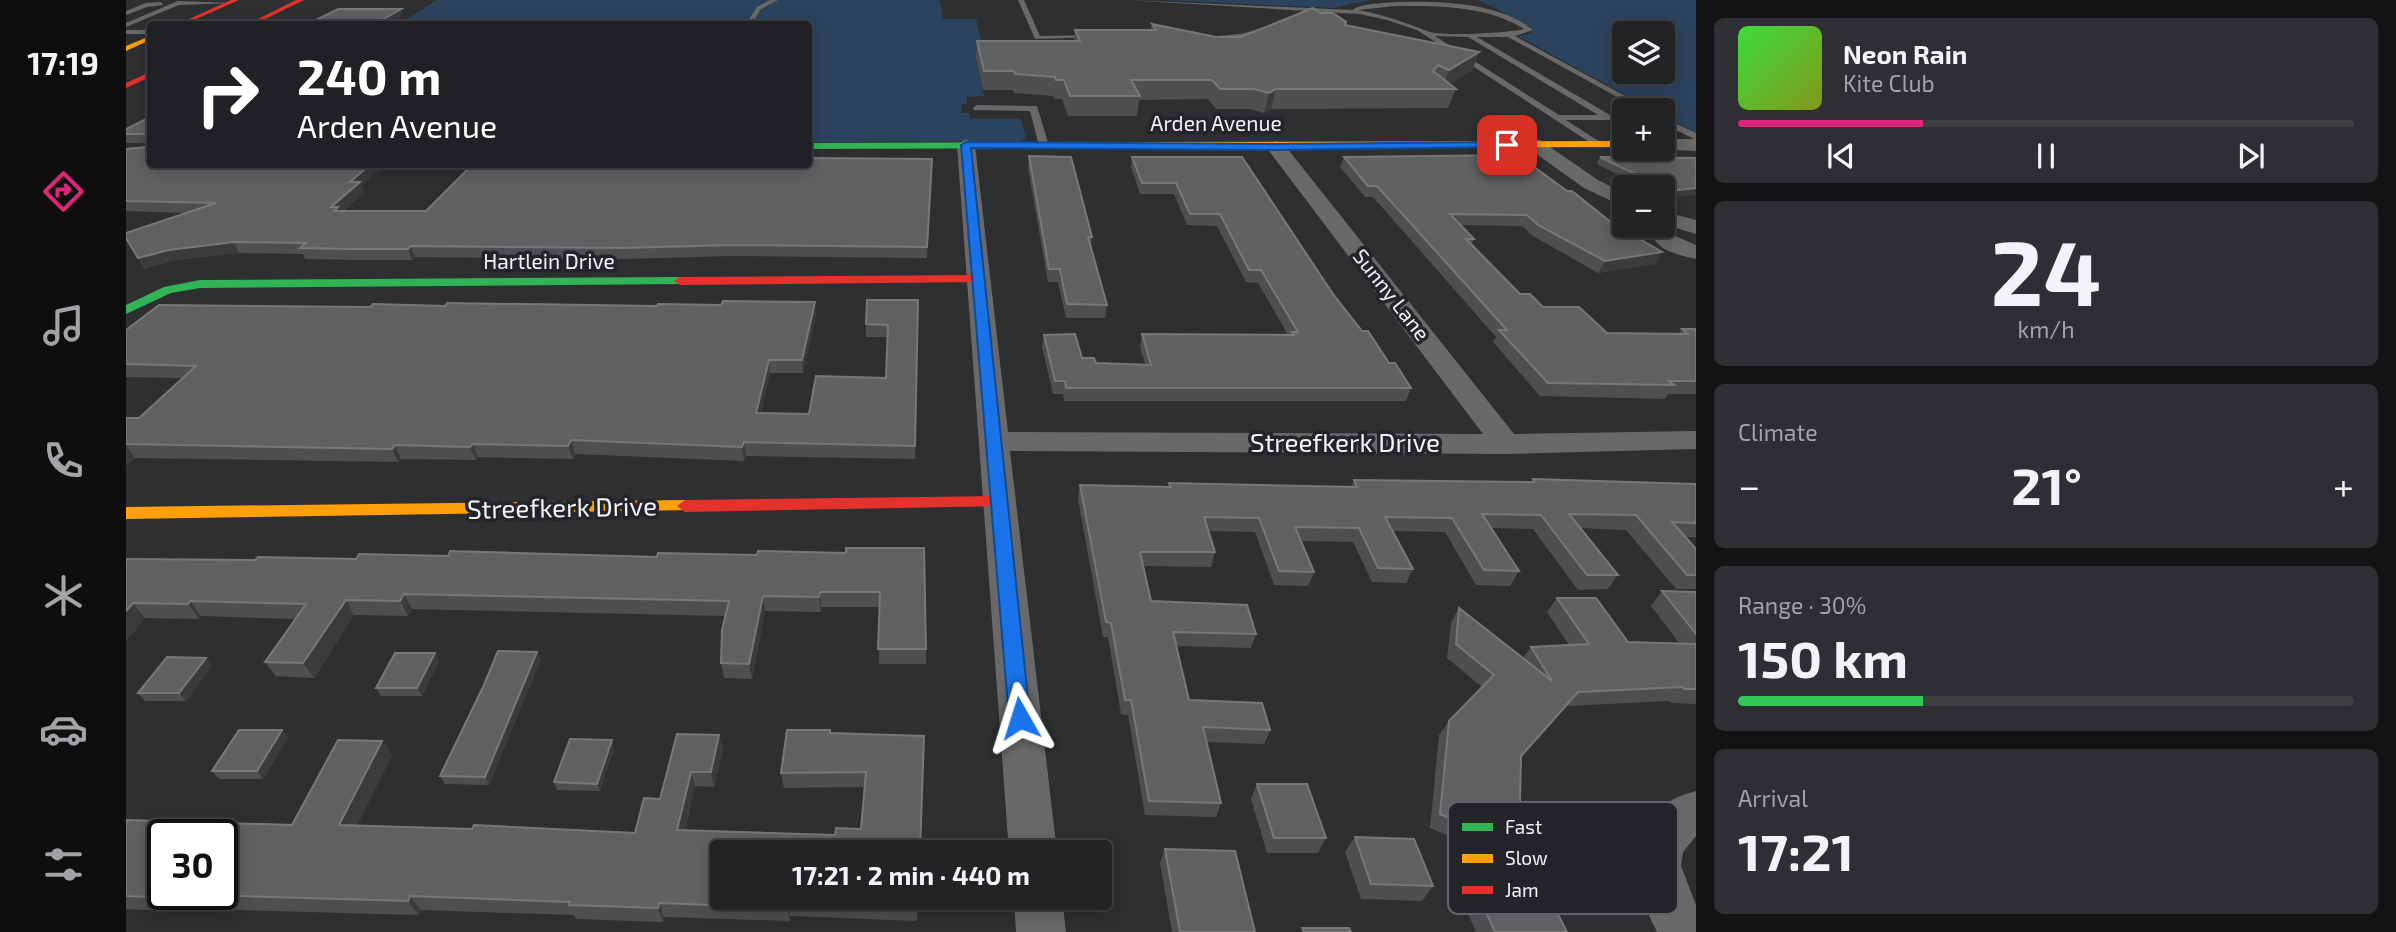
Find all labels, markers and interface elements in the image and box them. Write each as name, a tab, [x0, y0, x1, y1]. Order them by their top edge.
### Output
map controls	[1612, 21, 1675, 238]
button: layers	[1612, 21, 1675, 84]
text: Neon Rain	[1843, 38, 1967, 69]
text: 17:19	[27, 43, 99, 81]
text: 240 m	[297, 46, 441, 105]
icon: right	[182, 49, 273, 140]
text: Kite Club	[1843, 69, 1935, 97]
button: +	[1612, 98, 1675, 161]
text: Arden Avenue	[297, 106, 497, 144]
street label: Arden Avenue	[1150, 110, 1282, 135]
pin	[1477, 115, 1537, 175]
icon: arrive	[1488, 126, 1526, 164]
icon: previous	[1822, 137, 1860, 175]
icon: pause	[2027, 137, 2065, 175]
icon: next	[2232, 137, 2270, 175]
icon: directions	[39, 167, 88, 216]
button: −	[1612, 175, 1675, 238]
text: 24	[1991, 215, 2101, 324]
street label: Sunny Lane	[1349, 243, 1436, 345]
street label: Hartlein Drive	[483, 248, 615, 273]
icon: music	[39, 301, 88, 350]
text: km/h	[2017, 315, 2075, 343]
text: Climate	[1738, 418, 1818, 446]
street label: Streefkerk Drive	[1250, 426, 1440, 457]
icon: phone	[39, 436, 88, 485]
text: 21°	[2011, 453, 2082, 515]
text: −	[1738, 462, 1760, 508]
text: +	[2333, 462, 2354, 508]
street label: Streefkerk Drive	[467, 489, 657, 524]
icon: climate	[39, 571, 88, 620]
text: Range · 30%	[1738, 591, 1866, 619]
text: 150 km	[1738, 626, 1908, 688]
position arrow	[983, 681, 1057, 755]
icon: car	[39, 705, 88, 754]
text: Arrival	[1738, 784, 1808, 812]
legend	[1448, 802, 1678, 914]
text: Fast	[1505, 815, 1542, 838]
speed limit sign: 30	[147, 819, 238, 910]
text: 17:21	[1738, 819, 1854, 881]
icon: filters	[39, 840, 88, 889]
text: Slow	[1505, 846, 1548, 869]
text: 17:21 · 2 min · 440 m	[792, 859, 1030, 890]
text: Jam	[1505, 878, 1539, 901]

